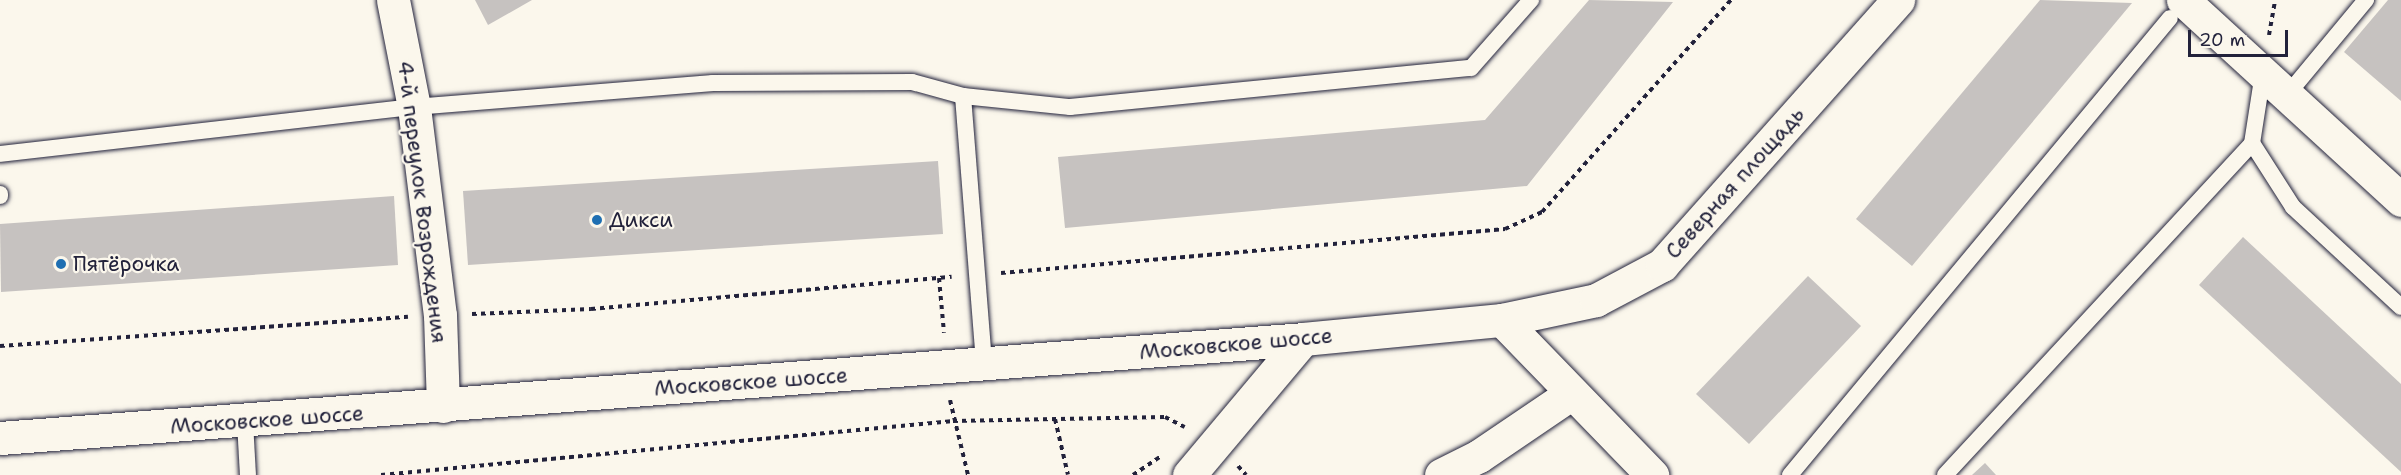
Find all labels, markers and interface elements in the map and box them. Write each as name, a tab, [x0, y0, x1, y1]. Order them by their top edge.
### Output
scale bar	[2191, 18, 2292, 56]
text: 20 m	[2199, 28, 2245, 52]
street label: 4-й переулок Возрождения	[392, 59, 452, 345]
street label: Северная площадь	[1660, 102, 1810, 264]
place label: Дикси	[609, 207, 673, 233]
marker: Дикси	[590, 213, 604, 227]
place label: Пятёрочка	[73, 251, 179, 277]
marker: Пятёрочка	[54, 257, 68, 271]
street label: Московское шоссе	[1138, 323, 1334, 365]
street label: Московское шоссе	[653, 363, 849, 401]
street label: Московское шоссе	[169, 401, 365, 439]

